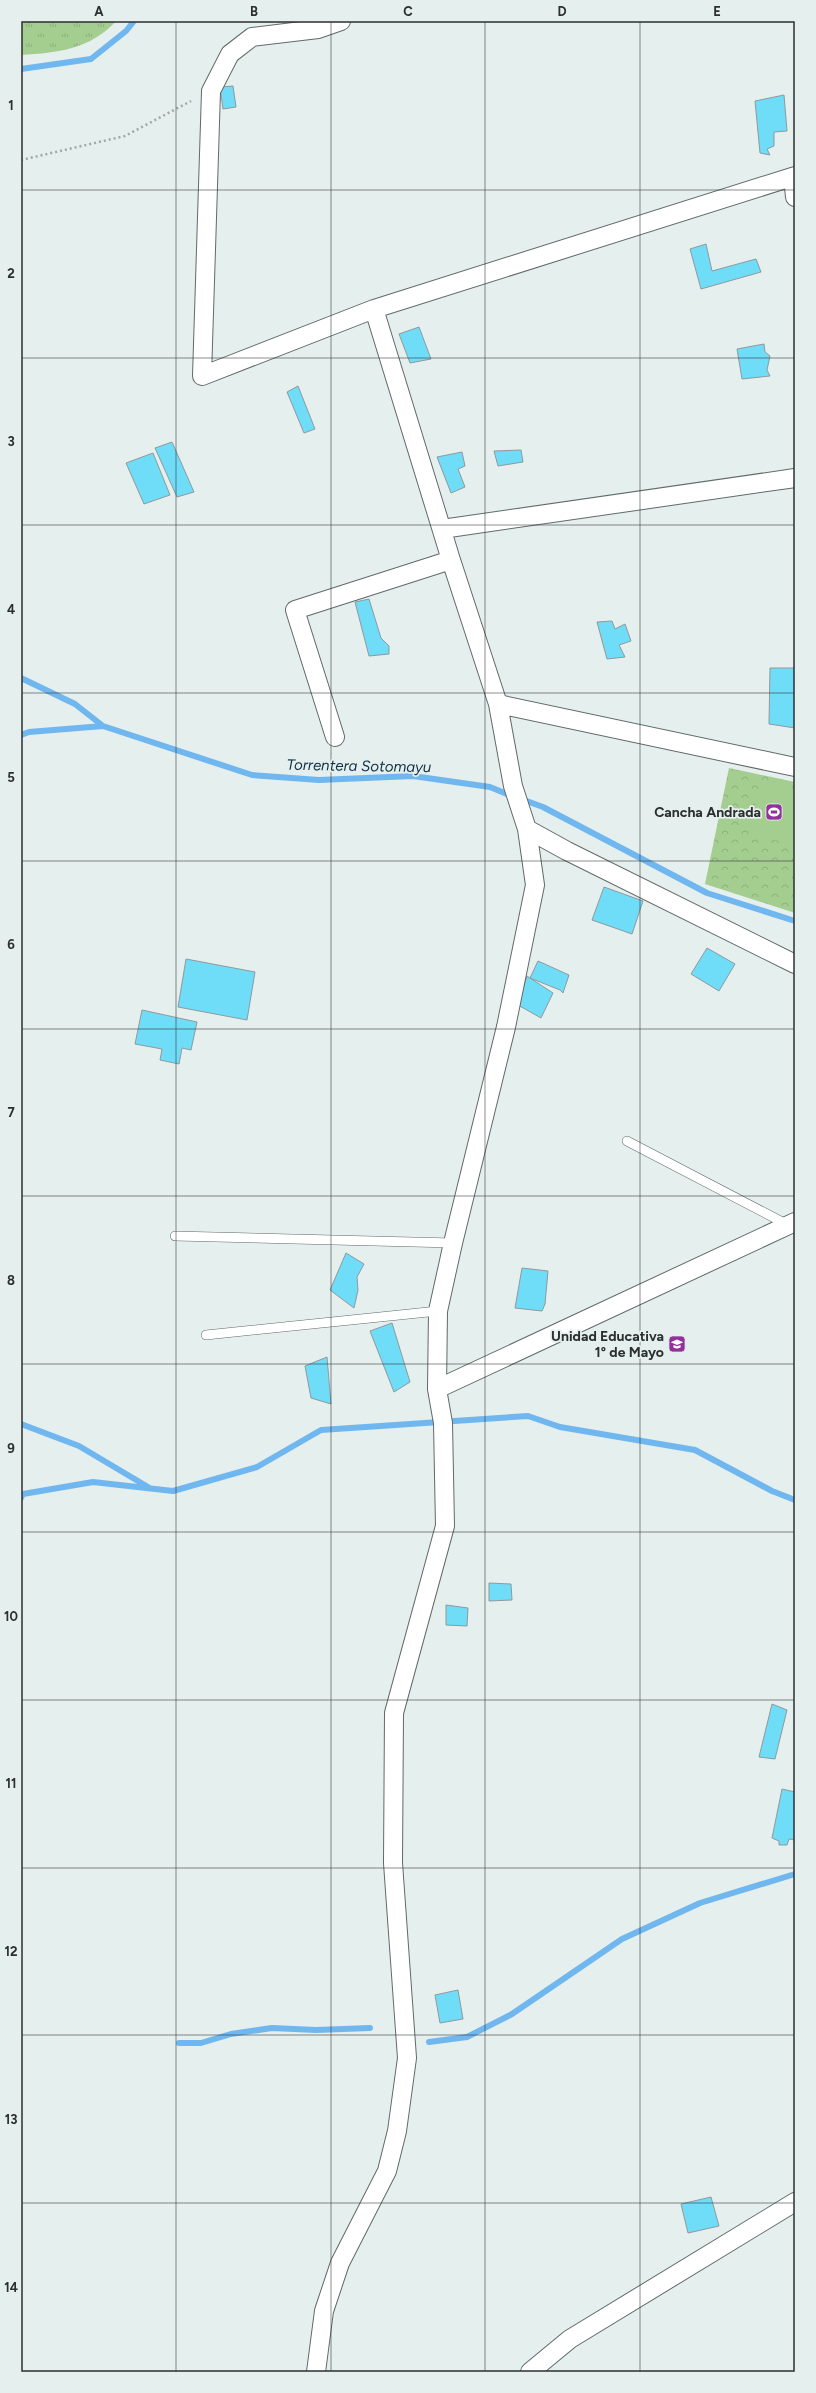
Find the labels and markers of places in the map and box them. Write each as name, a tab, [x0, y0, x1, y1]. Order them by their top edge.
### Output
sports icon: Cancha Andrada	[764, 802, 784, 822]
place label: Cancha Andrada	[654, 804, 761, 821]
place label: Unidad Educativa 1° de Mayo	[551, 1328, 664, 1361]
school or university icon: Unidad Educativa 1° de Mayo	[667, 1334, 687, 1354]

